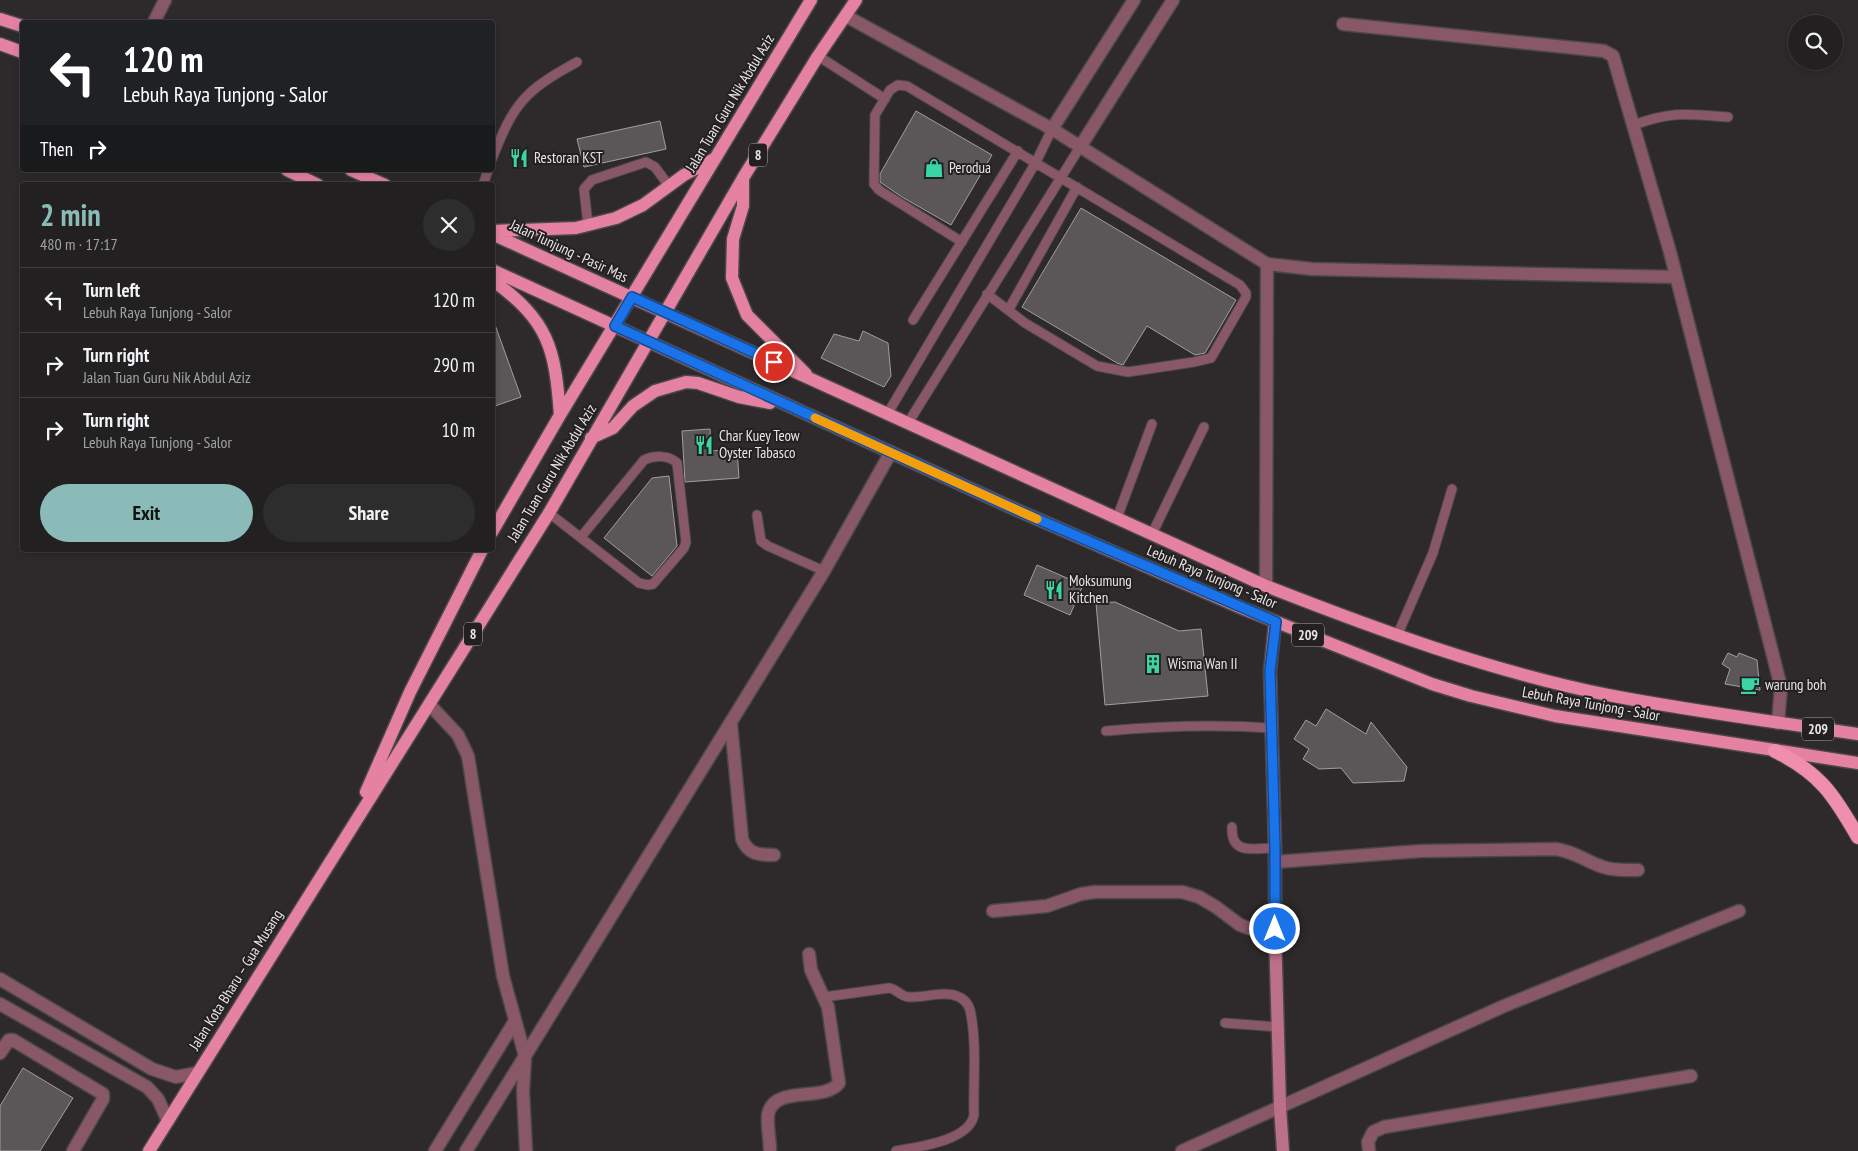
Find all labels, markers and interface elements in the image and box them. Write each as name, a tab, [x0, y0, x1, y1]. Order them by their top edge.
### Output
map controls	[1788, 15, 1843, 70]
button: search	[1788, 15, 1843, 70]
street label: Jalan Tuan Guru Nik Abdul Aziz	[680, 30, 778, 176]
text: 120 m	[123, 36, 204, 82]
icon: left	[40, 40, 105, 105]
text: Lebuh Raya Tunjong - Salor	[123, 80, 328, 108]
icon: right	[83, 135, 111, 163]
text: Then	[40, 137, 73, 161]
road number: 8	[749, 144, 767, 166]
restaurant icon: Restoran KST	[508, 147, 530, 169]
place label: Restoran KST	[534, 148, 603, 167]
shop icon: Perodua	[923, 157, 945, 179]
place label: Perodua	[949, 158, 991, 177]
text: 2 min	[40, 195, 101, 234]
button: close	[423, 199, 475, 251]
street label: Jalan Tunjung - Pasir Mas	[506, 214, 631, 286]
text: 480 m · 17:17	[40, 234, 118, 254]
text: Turn left	[83, 278, 140, 302]
icon: left	[40, 286, 68, 314]
text: 120 m	[433, 288, 475, 312]
text: Lebuh Raya Tunjong - Salor	[83, 302, 232, 322]
pin	[753, 341, 795, 383]
text: Turn right	[83, 343, 149, 367]
icon: arrive	[760, 348, 788, 376]
icon: right	[40, 351, 68, 379]
text: 290 m	[433, 353, 475, 377]
text: Jalan Tuan Guru Nik Abdul Aziz	[83, 367, 251, 387]
street label: Jalan Tuan Guru Nik Abdul Aziz	[502, 400, 600, 546]
text: Turn right	[83, 408, 149, 432]
icon: right	[40, 416, 68, 444]
text: 10 m	[442, 418, 475, 442]
place label: Char Kuey Teow Oyster Tabasco	[719, 426, 800, 462]
text: Lebuh Raya Tunjong - Salor	[83, 432, 232, 452]
restaurant icon: Char Kuey Teow Oyster Tabasco	[693, 434, 715, 456]
button: Exit	[40, 484, 253, 542]
button: Share	[263, 484, 475, 542]
street label: Lebuh Raya Tunjong - Salor	[1144, 541, 1281, 613]
place label: Moksumung Kitchen	[1069, 571, 1132, 607]
restaurant icon: Moksumung Kitchen	[1043, 579, 1065, 601]
road number: 8	[464, 622, 482, 646]
road number: 209	[1292, 624, 1324, 646]
building icon: Wisma Wan II	[1142, 653, 1164, 675]
place label: Wisma Wan II	[1168, 654, 1237, 673]
cafe icon: warung boh	[1739, 674, 1761, 696]
place label: warung boh	[1765, 675, 1826, 694]
street label: Lebuh Raya Tunjong - Salor	[1521, 682, 1662, 725]
road number: 209	[1802, 718, 1834, 741]
position arrow	[1248, 902, 1300, 954]
street label: Jalan Kota Bharu – Gua Musang	[184, 906, 287, 1054]

